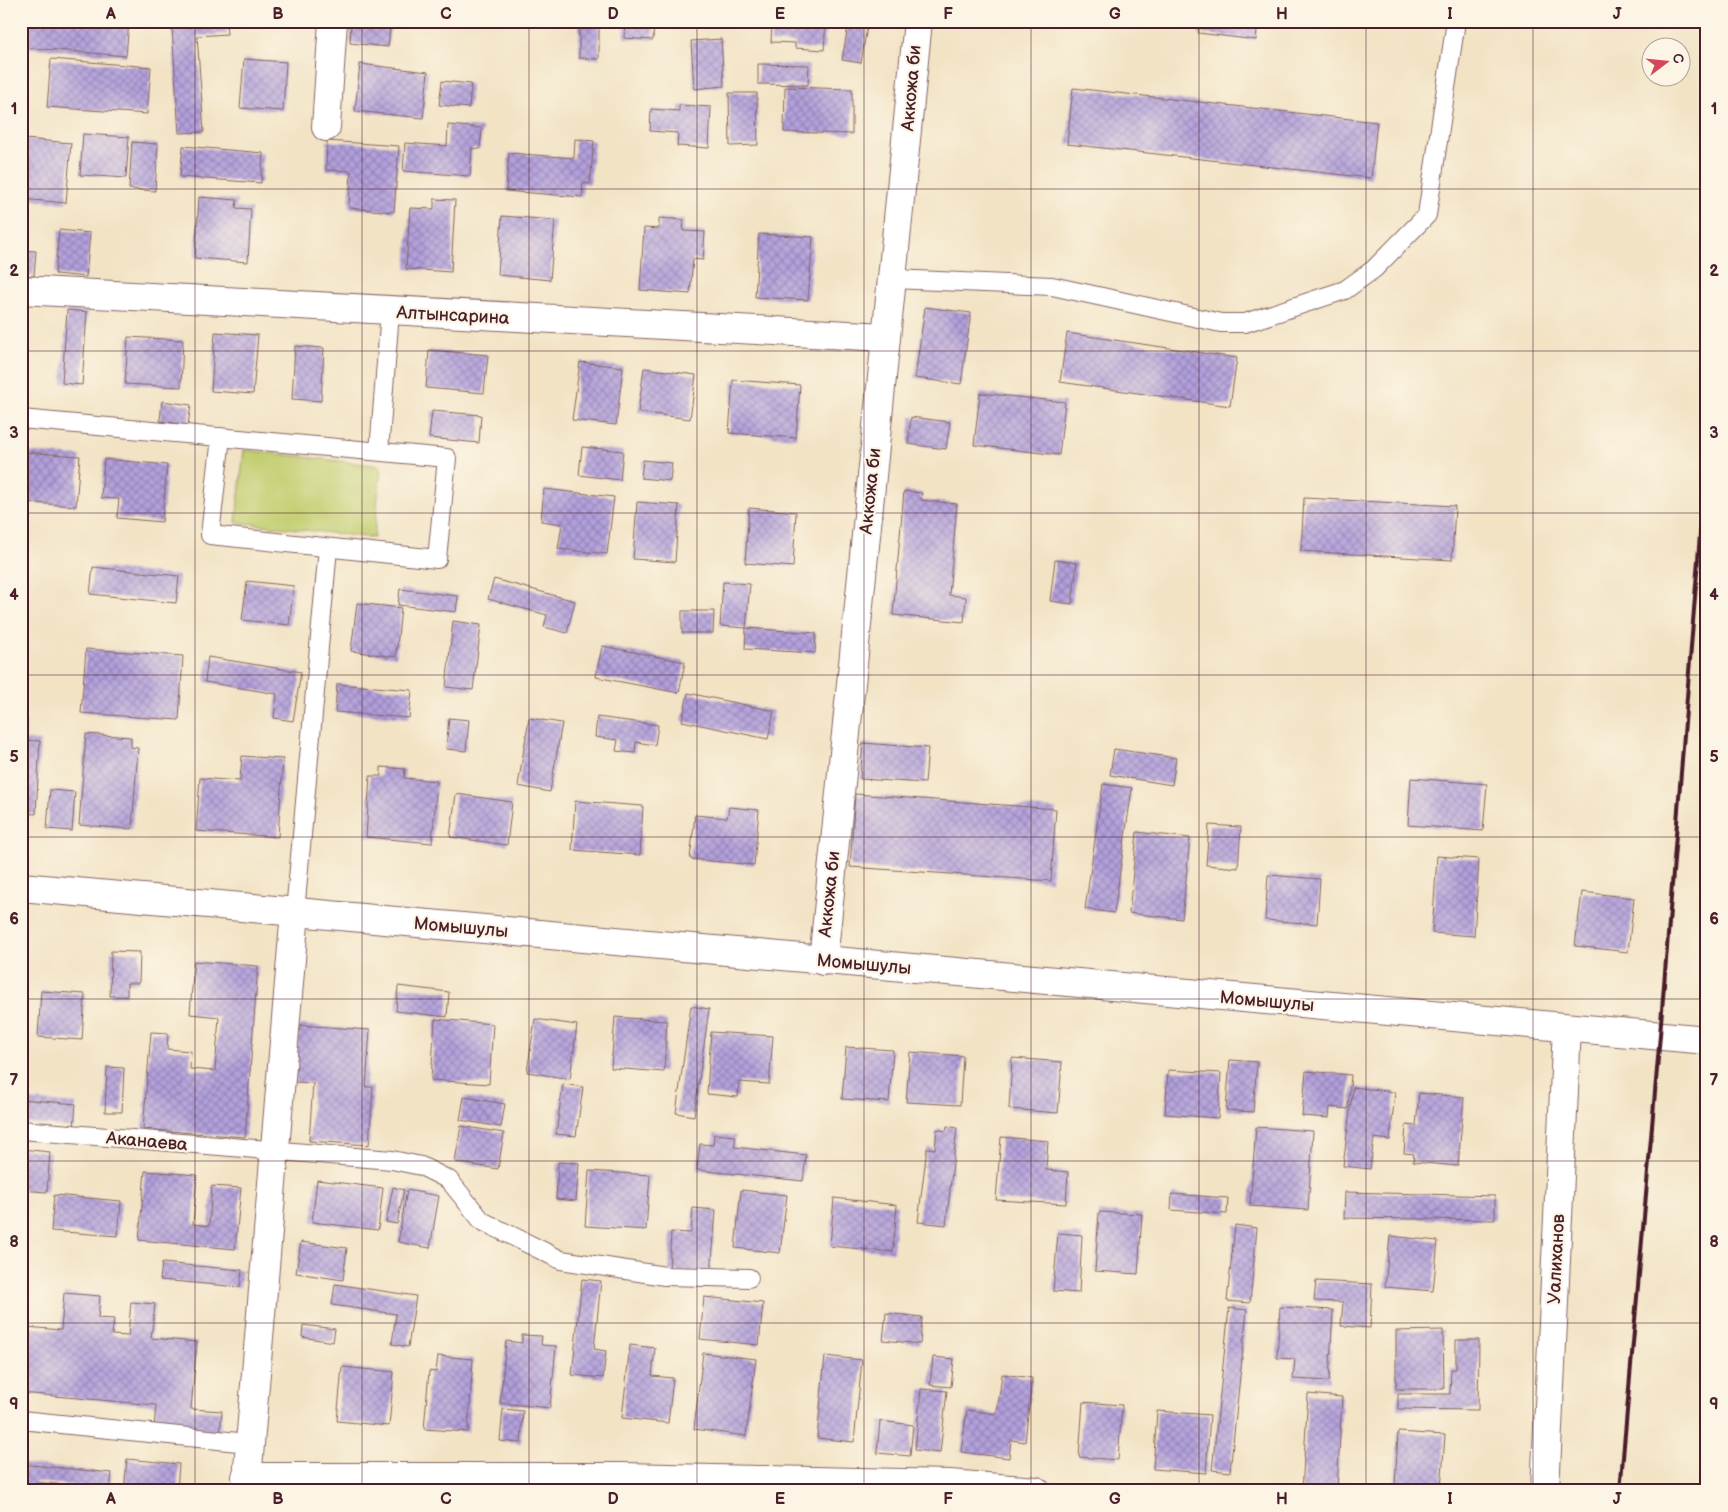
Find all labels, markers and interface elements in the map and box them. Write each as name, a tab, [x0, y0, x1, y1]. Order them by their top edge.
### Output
text: A	[105, 5, 116, 24]
text: B	[272, 5, 284, 24]
text: C	[440, 5, 452, 24]
text: D	[607, 5, 619, 24]
text: E	[775, 5, 785, 24]
text: F	[943, 5, 953, 24]
text: G	[1109, 5, 1121, 24]
text: H	[1276, 5, 1288, 24]
text: I	[1447, 5, 1453, 24]
text: J	[1613, 5, 1622, 24]
north arrow	[1640, 38, 1690, 88]
street label: Аккожа би	[897, 44, 926, 133]
text: С	[1669, 52, 1688, 66]
text: 1	[11, 100, 17, 119]
text: 1	[1711, 100, 1717, 119]
text: 2	[9, 262, 19, 281]
text: 2	[1709, 262, 1719, 281]
street label: Алтынсарина	[395, 302, 510, 329]
text: 3	[9, 424, 19, 443]
text: 3	[1709, 424, 1719, 443]
street label: Аккожа би	[855, 447, 885, 536]
text: 4	[9, 586, 19, 605]
text: 4	[1709, 586, 1719, 605]
text: 5	[9, 748, 19, 767]
text: 5	[1709, 748, 1719, 767]
street label: Аккожа би	[814, 850, 844, 939]
text: 6	[9, 910, 19, 929]
text: 6	[1709, 910, 1719, 929]
street label: Момышулы	[413, 913, 509, 942]
street label: Момышулы	[816, 950, 912, 979]
street label: Момышулы	[1219, 987, 1315, 1016]
text: 7	[10, 1071, 19, 1090]
text: 7	[1710, 1071, 1719, 1090]
street label: Аканаева	[104, 1127, 189, 1156]
street label: Уалиханов	[1544, 1213, 1569, 1305]
text: 8	[9, 1233, 19, 1252]
text: 8	[1709, 1233, 1719, 1252]
text: 9	[9, 1395, 19, 1414]
text: 9	[1709, 1395, 1719, 1414]
text: A	[105, 1490, 116, 1509]
text: B	[272, 1490, 284, 1509]
text: C	[440, 1490, 452, 1509]
text: D	[607, 1490, 619, 1509]
text: E	[775, 1490, 785, 1509]
text: F	[943, 1490, 953, 1509]
text: G	[1109, 1490, 1121, 1509]
text: H	[1276, 1490, 1288, 1509]
text: I	[1447, 1490, 1453, 1509]
text: J	[1613, 1490, 1622, 1509]

